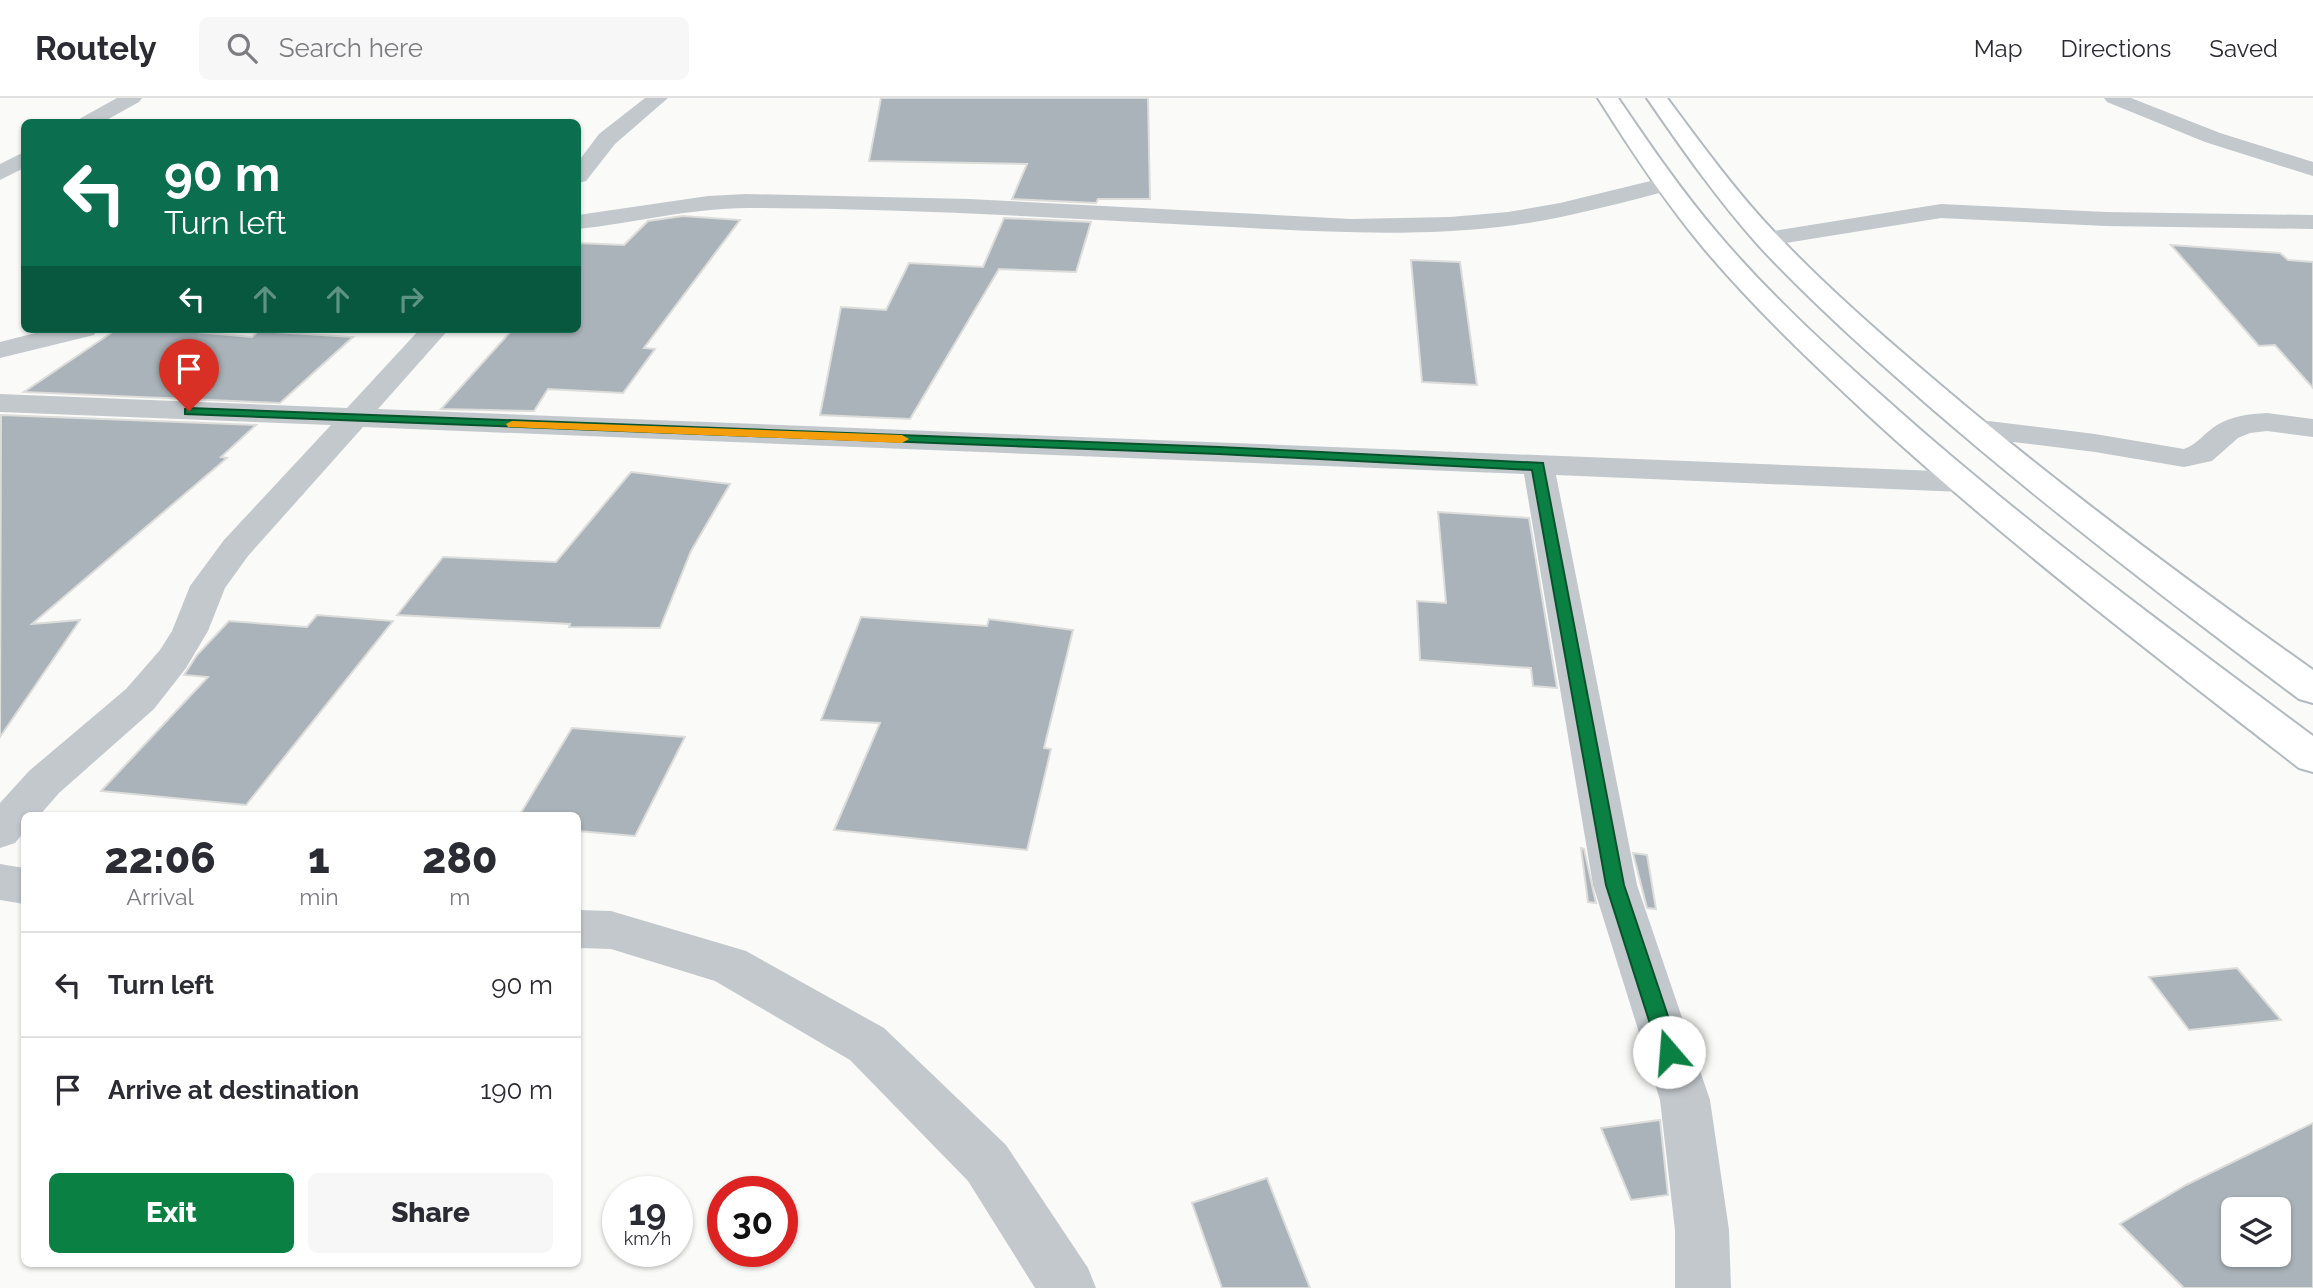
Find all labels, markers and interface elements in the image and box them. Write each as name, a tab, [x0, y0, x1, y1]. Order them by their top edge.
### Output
search box	[199, 17, 689, 80]
text: Routely	[35, 29, 157, 68]
icon: search	[223, 29, 261, 67]
text: Search here	[279, 33, 423, 63]
text: Map	[1974, 34, 2023, 63]
text: Directions	[2061, 34, 2171, 63]
text: Saved	[2209, 34, 2278, 63]
text: 90 m	[164, 145, 280, 202]
icon: left	[49, 147, 140, 238]
text: Turn left	[164, 204, 286, 241]
icon: left	[173, 280, 211, 318]
icon: ahead	[246, 280, 284, 318]
icon: ahead	[319, 280, 357, 318]
icon: right	[392, 280, 430, 318]
pin	[159, 339, 219, 411]
icon: arrive	[170, 350, 208, 388]
text: 22:06	[104, 834, 216, 883]
text: 1	[308, 834, 330, 883]
text: 280	[422, 834, 498, 883]
text: Arrival	[126, 883, 194, 910]
text: min	[299, 883, 339, 910]
text: m	[449, 883, 470, 910]
icon: left	[49, 966, 87, 1004]
text: Turn left	[108, 970, 214, 1000]
text: 90 m	[491, 970, 553, 1000]
position arrow	[1632, 1015, 1706, 1089]
icon: arrive	[49, 1071, 87, 1109]
text: Arrive at destination	[108, 1075, 359, 1105]
text: 190 m	[480, 1075, 553, 1105]
button: Exit	[49, 1173, 294, 1253]
button: Share	[308, 1173, 553, 1253]
speed limit sign: 30	[707, 1176, 798, 1267]
text: 19	[629, 1192, 666, 1233]
map controls	[2221, 1197, 2291, 1267]
button: layers	[2221, 1197, 2291, 1267]
text: km/h	[624, 1228, 671, 1249]

